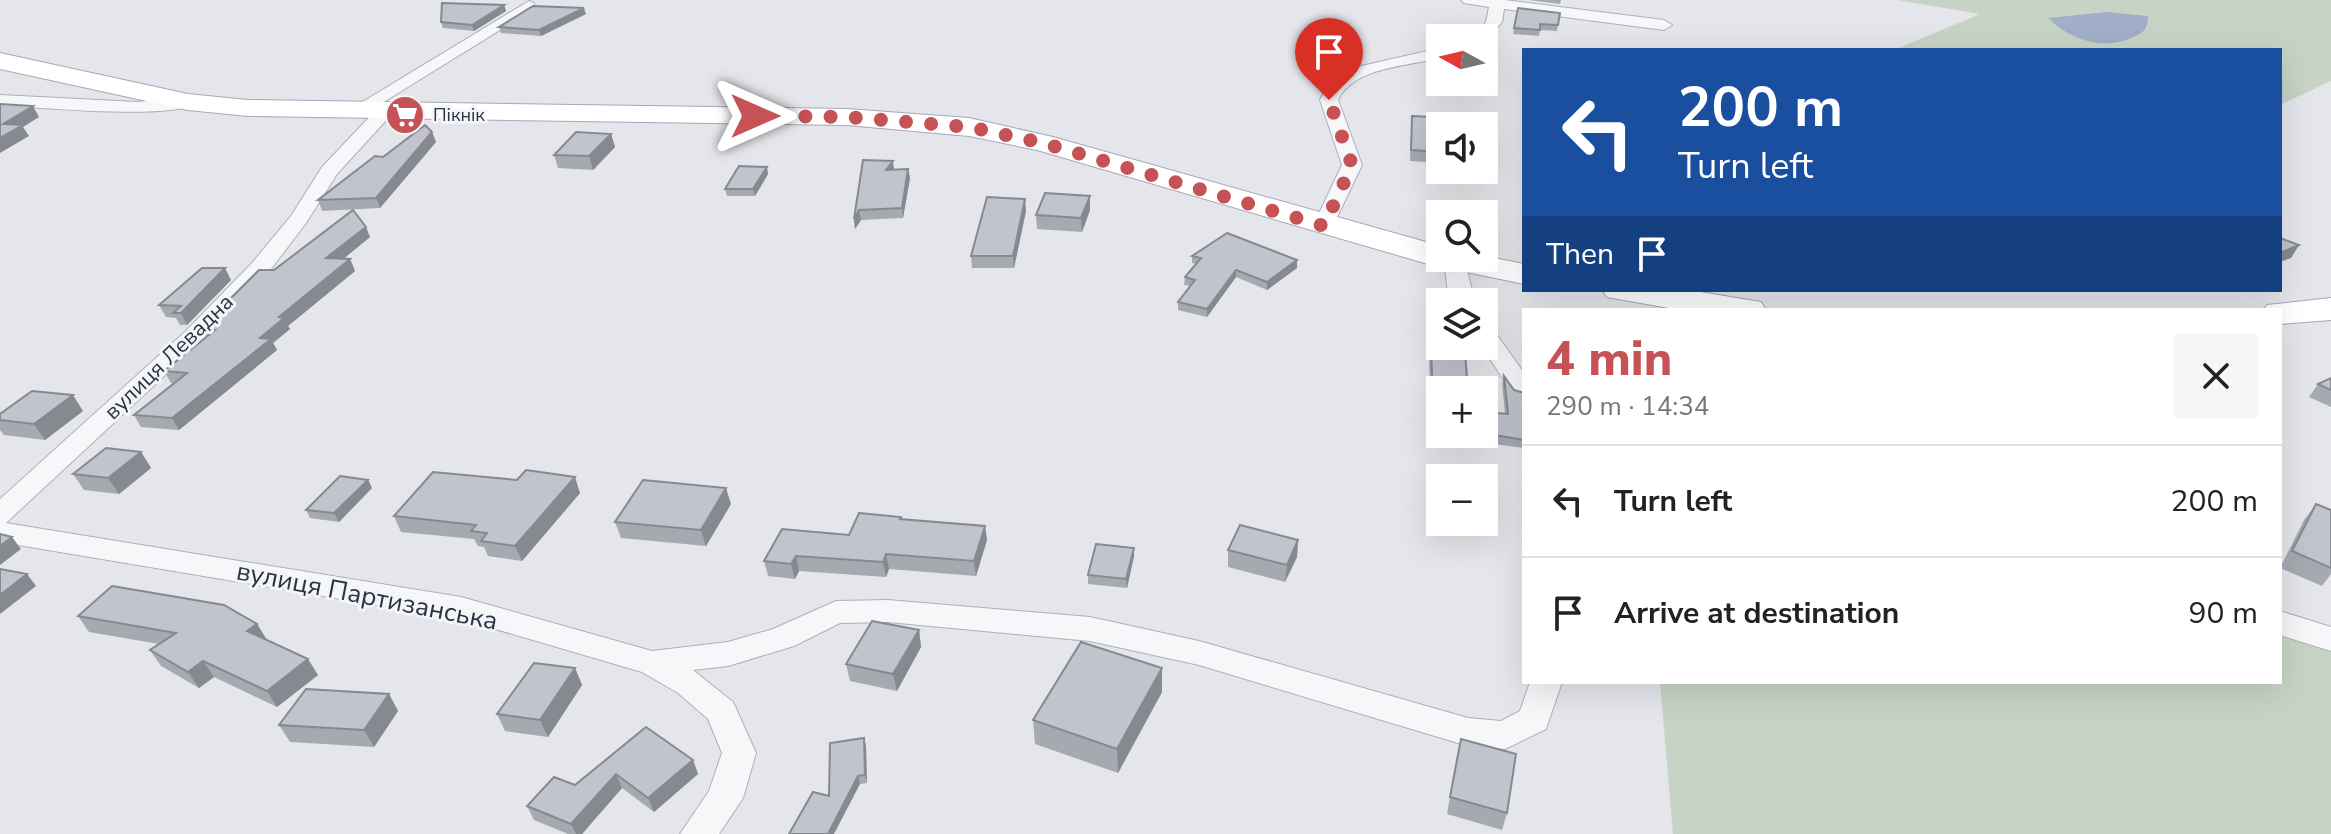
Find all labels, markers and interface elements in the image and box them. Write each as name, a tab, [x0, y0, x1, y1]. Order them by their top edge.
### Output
pin	[1295, 18, 1363, 100]
north arrow	[1426, 24, 1498, 96]
map controls	[1426, 24, 1498, 536]
icon: arrive	[1307, 30, 1351, 74]
text: 200 m	[1678, 69, 1843, 146]
position arrow	[713, 74, 797, 158]
icon: left	[1546, 80, 1650, 184]
supermarket icon: Пікнік	[384, 94, 426, 136]
place label: Пікнік	[433, 103, 485, 127]
button: sound	[1426, 112, 1498, 184]
text: Turn left	[1678, 142, 1813, 191]
button: search	[1426, 200, 1498, 272]
icon: arrive	[1630, 232, 1674, 276]
text: Then	[1546, 234, 1614, 275]
street label: вулиця Левадна	[98, 288, 240, 426]
button: layers	[1426, 288, 1498, 360]
text: 4 min	[1546, 326, 1672, 392]
button: close	[2174, 334, 2258, 418]
button: +	[1426, 376, 1498, 448]
text: 290 m · 14:34	[1546, 389, 1709, 424]
button: −	[1426, 464, 1498, 536]
icon: left	[1546, 479, 1590, 523]
text: Turn left	[1614, 481, 1732, 522]
text: 200 m	[2171, 481, 2258, 522]
street label: вулиця Партизанська	[233, 554, 501, 638]
icon: arrive	[1546, 591, 1590, 635]
text: Arrive at destination	[1614, 593, 1899, 634]
text: 90 m	[2189, 593, 2258, 634]

